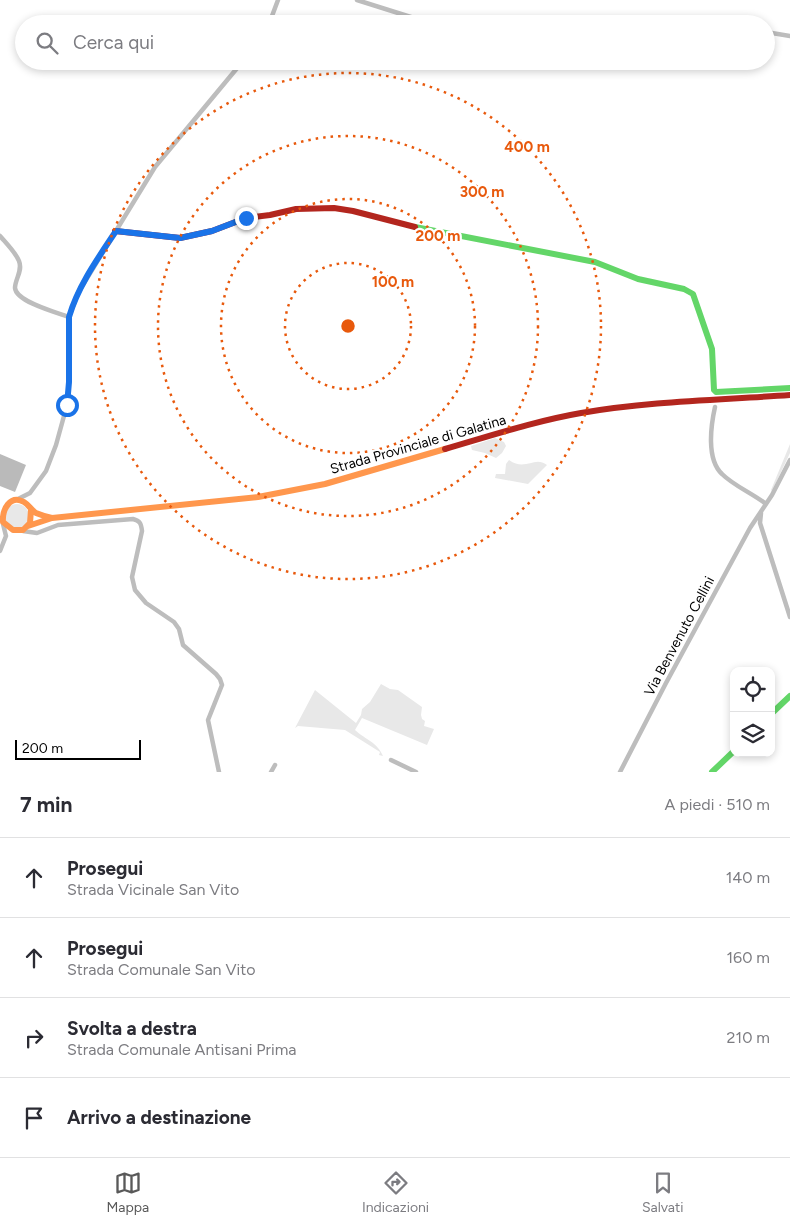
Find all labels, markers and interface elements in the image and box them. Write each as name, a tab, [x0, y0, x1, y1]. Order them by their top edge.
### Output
search box	[15, 15, 775, 70]
icon: search	[33, 29, 61, 57]
text: Cerca qui	[73, 31, 154, 54]
text: 400 m	[504, 138, 550, 156]
text: 300 m	[460, 183, 504, 201]
route end	[235, 207, 258, 230]
text: 200 m	[416, 227, 460, 245]
text: 100 m	[372, 273, 414, 291]
centre of rings	[339, 317, 357, 335]
route start	[56, 394, 79, 417]
street label: Strada Provinciale di Galatina	[328, 411, 508, 478]
street label: Via Benvenuto Cellini	[641, 574, 718, 699]
map controls	[730, 667, 775, 757]
button: locate	[730, 667, 775, 712]
button: layers	[730, 712, 775, 757]
scale bar	[15, 737, 141, 760]
text: 200 m	[22, 740, 63, 757]
text: 7 min	[20, 792, 72, 817]
text: A piedi · 510 m	[665, 795, 770, 814]
text: Prosegui	[67, 857, 143, 880]
icon: ahead	[20, 864, 48, 892]
text: 140 m	[726, 868, 770, 887]
text: Strada Vicinale San Vito	[67, 880, 239, 899]
text: Prosegui	[67, 937, 143, 960]
icon: ahead	[20, 944, 48, 972]
text: 160 m	[727, 948, 770, 967]
text: Strada Comunale San Vito	[67, 960, 256, 979]
text: Svolta a destra	[67, 1017, 197, 1040]
icon: right	[20, 1024, 48, 1052]
text: 210 m	[727, 1028, 770, 1047]
text: Strada Comunale Antisani Prima	[67, 1040, 296, 1059]
icon: arrive	[20, 1104, 48, 1132]
text: Arrivo a destinazione	[67, 1106, 251, 1129]
tab: Mappa	[106, 1169, 149, 1216]
tab: Indicazioni	[362, 1169, 429, 1216]
tab: Salvati	[642, 1169, 684, 1216]

